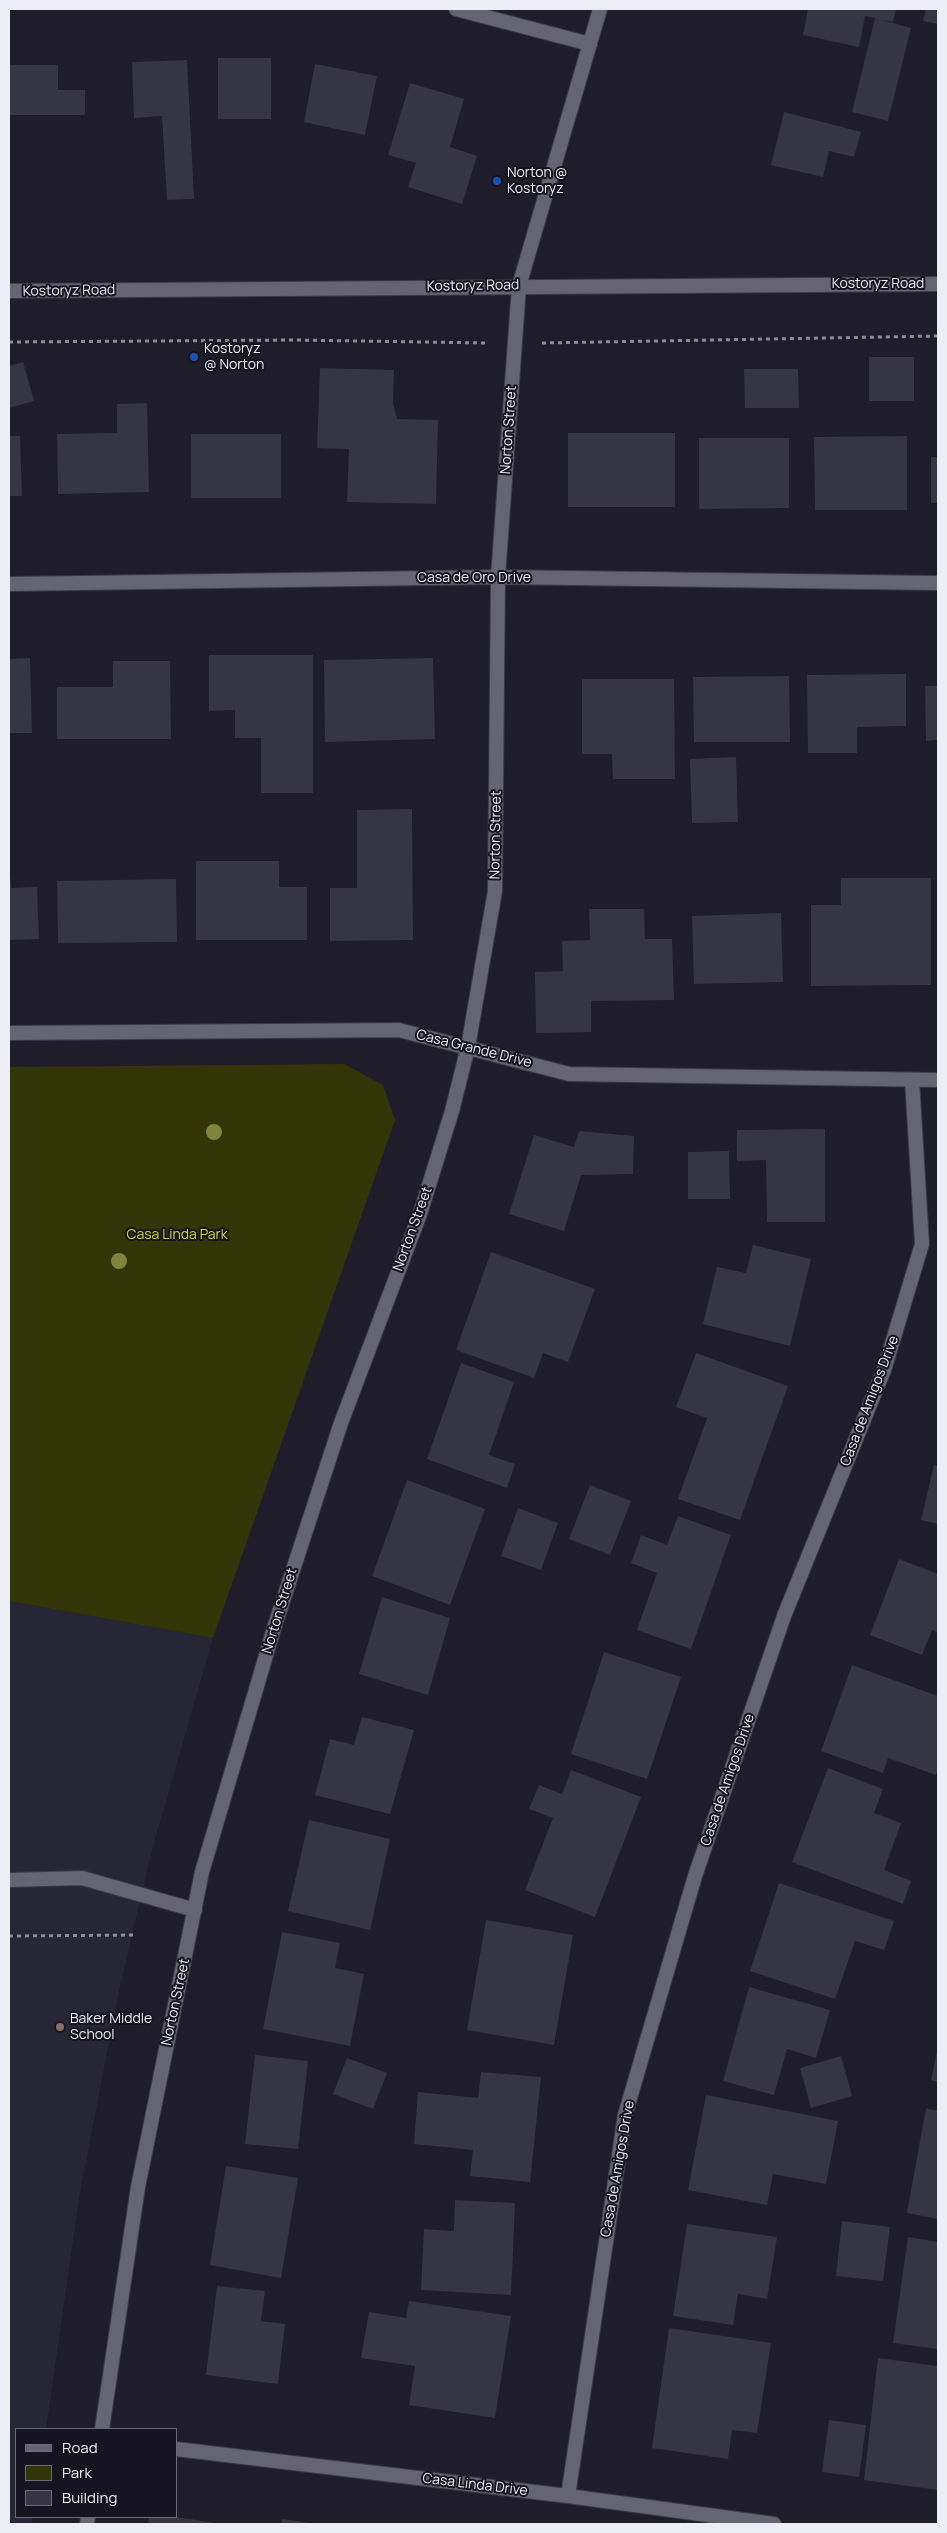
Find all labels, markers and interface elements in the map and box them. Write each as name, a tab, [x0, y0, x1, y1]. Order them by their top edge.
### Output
place label: Norton @ Kostoryz	[507, 165, 567, 198]
marker: Norton @ Kostoryz	[491, 175, 503, 187]
street label: Kostoryz Road	[832, 276, 924, 292]
street label: Kostoryz Road	[427, 277, 519, 295]
street label: Kostoryz Road	[23, 282, 115, 300]
place label: Kostoryz @ Norton	[204, 341, 264, 374]
marker: Kostoryz @ Norton	[188, 351, 200, 363]
street label: Norton Street	[498, 385, 520, 475]
street label: Casa de Oro Drive	[417, 570, 531, 586]
street label: Norton Street	[487, 790, 505, 880]
street label: Casa Grande Drive	[415, 1027, 533, 1071]
street label: Norton Street	[390, 1184, 436, 1274]
park label: Casa Linda Park	[126, 1227, 228, 1243]
street label: Casa de Amigos Drive	[837, 1333, 903, 1469]
street label: Norton Street	[259, 1566, 301, 1656]
street label: Casa de Amigos Drive	[698, 1712, 758, 1848]
street label: Norton Street	[159, 1957, 193, 2047]
place label: Baker Middle School	[70, 2011, 152, 2044]
marker: Baker Middle School	[54, 2021, 66, 2033]
street label: Casa de Amigos Drive	[598, 2099, 638, 2239]
legend	[15, 2428, 178, 2518]
text: Road	[62, 2437, 98, 2458]
text: Park	[62, 2462, 92, 2483]
street label: Casa Linda Drive	[421, 2470, 529, 2500]
text: Building	[62, 2487, 117, 2508]

